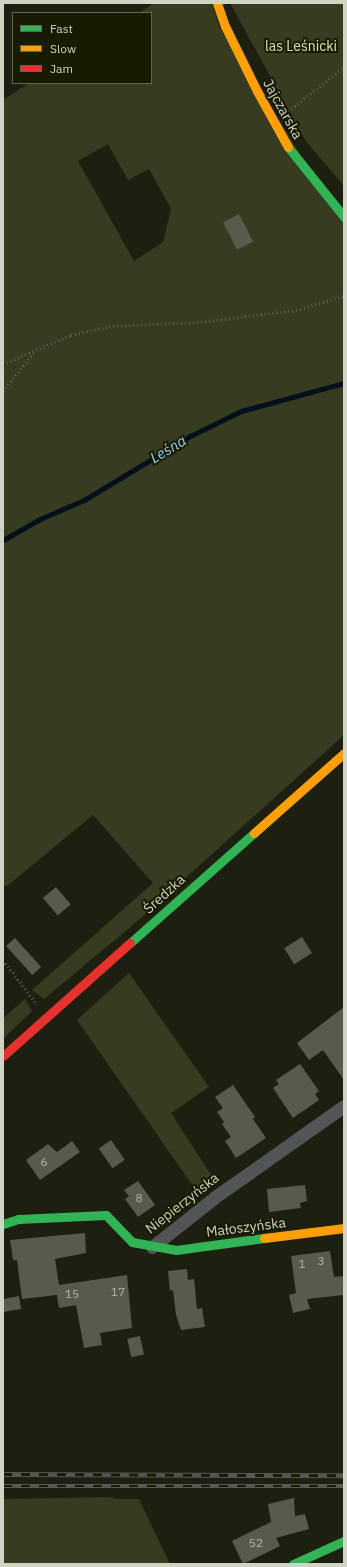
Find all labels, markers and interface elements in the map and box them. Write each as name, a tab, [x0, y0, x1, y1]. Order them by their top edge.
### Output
legend	[12, 12, 152, 84]
text: Fast	[50, 21, 73, 36]
park label: las Leśnicki	[265, 38, 337, 54]
text: Slow	[50, 41, 76, 56]
text: Jam	[50, 61, 73, 76]
street label: Jajczarska	[260, 76, 306, 142]
water label: Leśna	[147, 431, 189, 467]
street label: Średzka	[140, 871, 188, 917]
house number: 6	[40, 1155, 48, 1169]
street label: Niepierzyńska	[142, 1169, 222, 1237]
house number: 8	[135, 1191, 143, 1205]
street label: Małoszyńska	[205, 1214, 287, 1240]
house number: 3	[317, 1254, 325, 1268]
house number: 1	[298, 1257, 306, 1271]
house number: 17	[111, 1285, 125, 1299]
house number: 15	[65, 1287, 79, 1301]
house number: 52	[249, 1536, 263, 1550]

